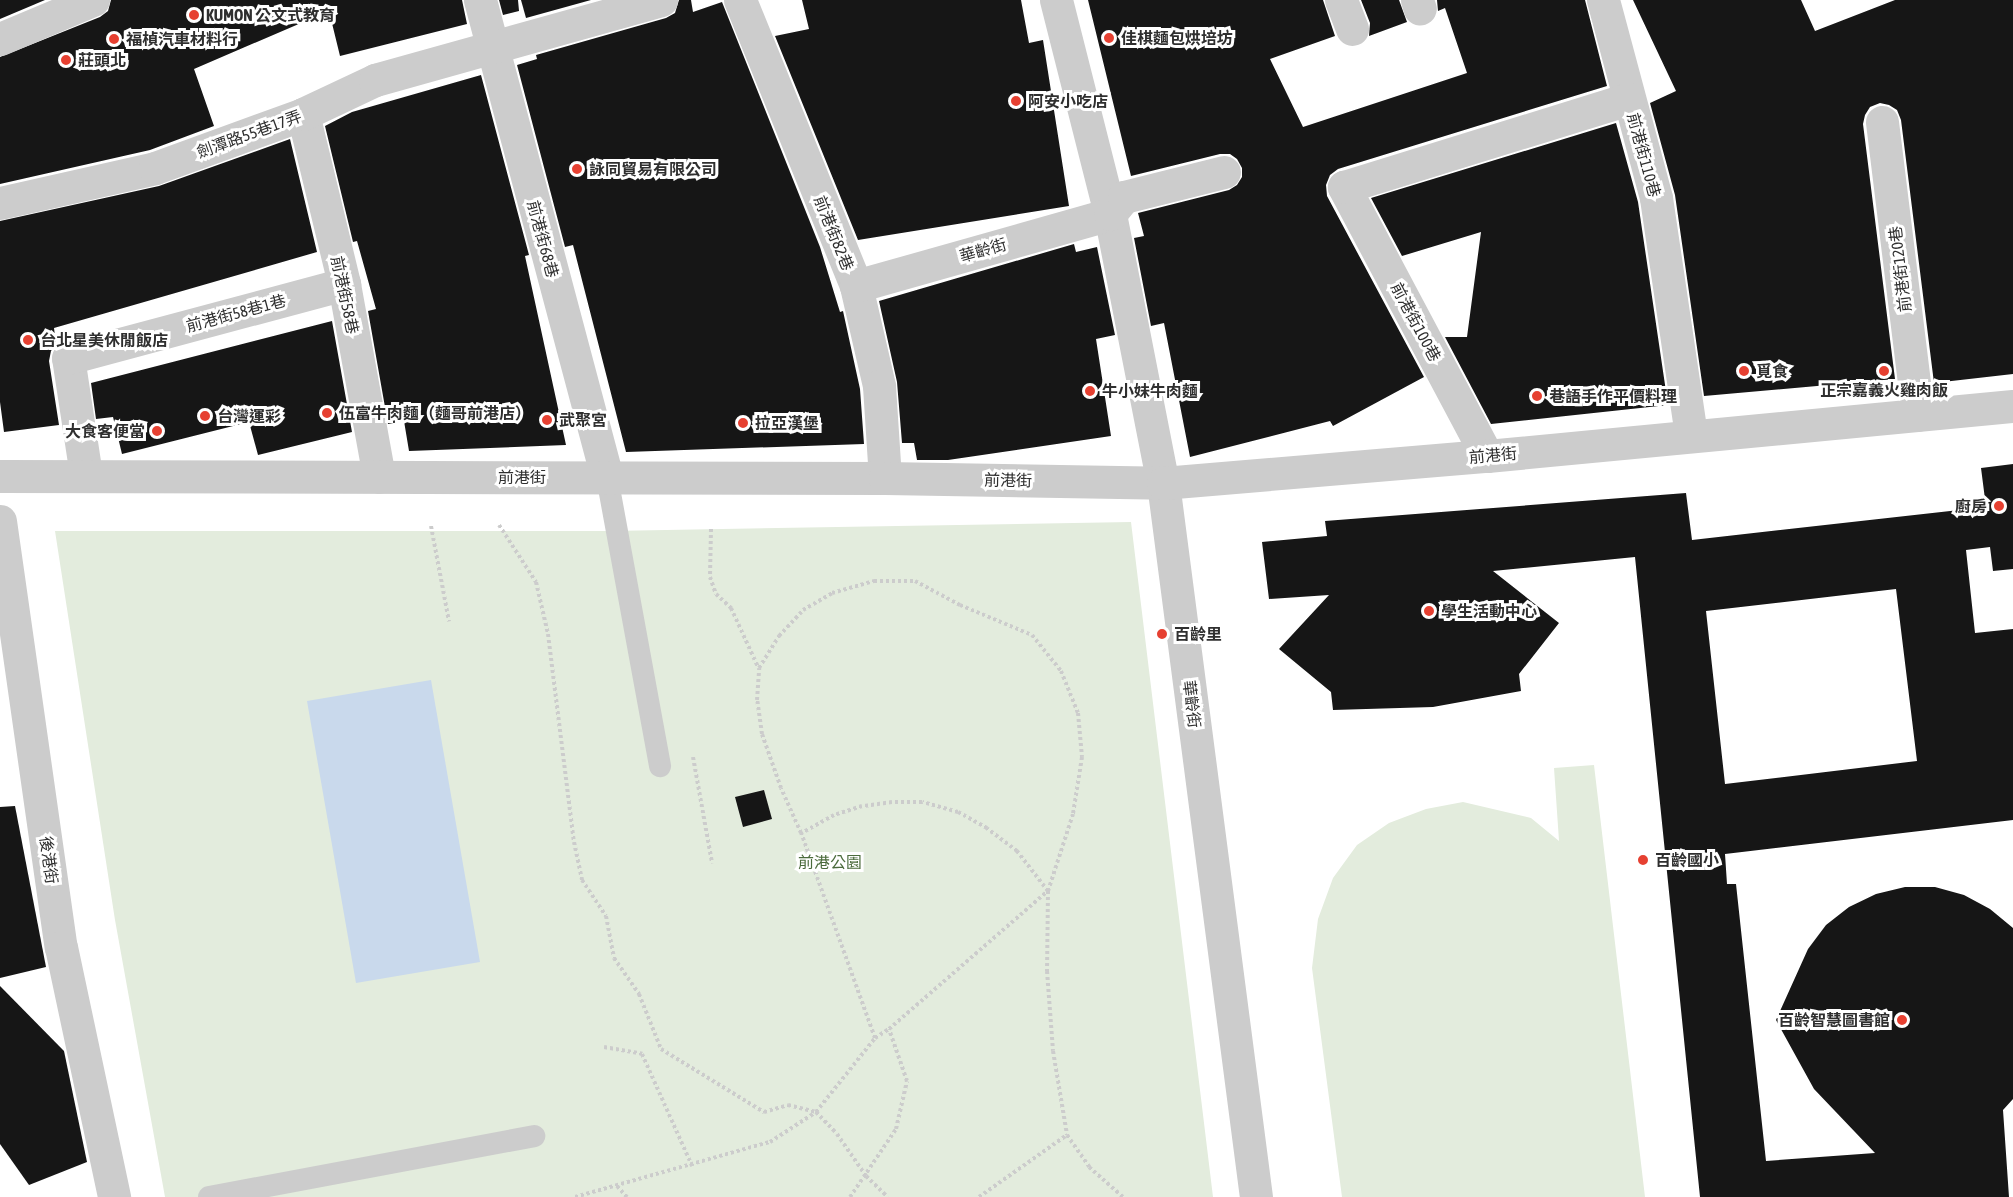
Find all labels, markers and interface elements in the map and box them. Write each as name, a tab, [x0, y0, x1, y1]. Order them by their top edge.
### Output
place label: KUMON 公文式教育	[206, 5, 335, 25]
marker: KUMON 公文式教育	[187, 8, 201, 22]
place label: 佳棋麵包烘培坊	[1121, 28, 1233, 48]
place label: 福楨汽車材料行	[126, 29, 238, 49]
marker: 佳棋麵包烘培坊	[1102, 31, 1116, 45]
marker: 福楨汽車材料行	[107, 32, 121, 46]
place label: 莊頭北	[78, 50, 126, 70]
marker: 莊頭北	[59, 53, 73, 67]
place label: 阿安小吃店	[1028, 91, 1108, 111]
marker: 阿安小吃店	[1009, 94, 1023, 108]
street label: 劍潭路55巷17弄	[194, 106, 304, 162]
street label: 前港街110巷	[1624, 111, 1664, 199]
place label: 詠同貿易有限公司	[589, 159, 717, 179]
marker: 詠同貿易有限公司	[570, 162, 584, 176]
street label: 前港街82巷	[810, 193, 858, 273]
street label: 前港街68巷	[523, 198, 563, 280]
street label: 前港街120巷	[1885, 225, 1915, 313]
street label: 華齡街	[957, 234, 1009, 266]
street label: 前港街58巷	[327, 254, 363, 336]
street label: 前港街100巷	[1387, 279, 1445, 365]
street label: 前港街58巷1巷	[184, 290, 288, 336]
place label: 台北星美休閒飯店	[40, 330, 168, 350]
marker: 台北星美休閒飯店	[21, 333, 35, 347]
place label: 覓食	[1756, 361, 1788, 381]
marker: 覓食	[1737, 364, 1751, 378]
marker: 正宗嘉義火雞肉飯	[1877, 364, 1891, 378]
place label: 正宗嘉義火雞肉飯	[1820, 380, 1948, 400]
place label: 牛小妹牛肉麵	[1102, 381, 1198, 401]
marker: 牛小妹牛肉麵	[1083, 384, 1097, 398]
place label: 巷語手作平價料理	[1549, 386, 1677, 406]
marker: 巷語手作平價料理	[1530, 389, 1544, 403]
place label: 伍富牛肉麵（麵哥前港店）	[339, 403, 531, 423]
place label: 台灣運彩	[217, 406, 281, 426]
marker: 伍富牛肉麵（麵哥前港店）	[320, 406, 334, 420]
marker: 台灣運彩	[198, 409, 212, 423]
place label: 武聚宮	[559, 410, 607, 430]
marker: 武聚宮	[540, 413, 554, 427]
place label: 拉亞漢堡	[755, 413, 819, 433]
marker: 拉亞漢堡	[736, 416, 750, 430]
place label: 大食客便當	[65, 421, 145, 441]
marker: 大食客便當	[150, 424, 164, 438]
street label: 前港街	[1468, 443, 1518, 467]
street label: 前港街	[498, 467, 546, 487]
street label: 前港街	[984, 470, 1032, 490]
place label: 廚房	[1955, 496, 1987, 516]
marker: 廚房	[1992, 499, 2006, 513]
place label: 學生活動中心	[1441, 601, 1537, 621]
marker: 學生活動中心	[1422, 604, 1436, 618]
place label: 百齡里	[1174, 624, 1222, 644]
marker: 百齡里	[1155, 627, 1169, 641]
street label: 華齡街	[1180, 679, 1204, 729]
street label: 後港街	[36, 835, 62, 885]
place label: 百齡國小	[1655, 850, 1719, 870]
park label: 前港公園	[798, 852, 862, 872]
marker: 百齡國小	[1636, 853, 1650, 867]
place label: 百齡智慧圖書館	[1778, 1010, 1890, 1030]
marker: 百齡智慧圖書館	[1895, 1013, 1909, 1027]

